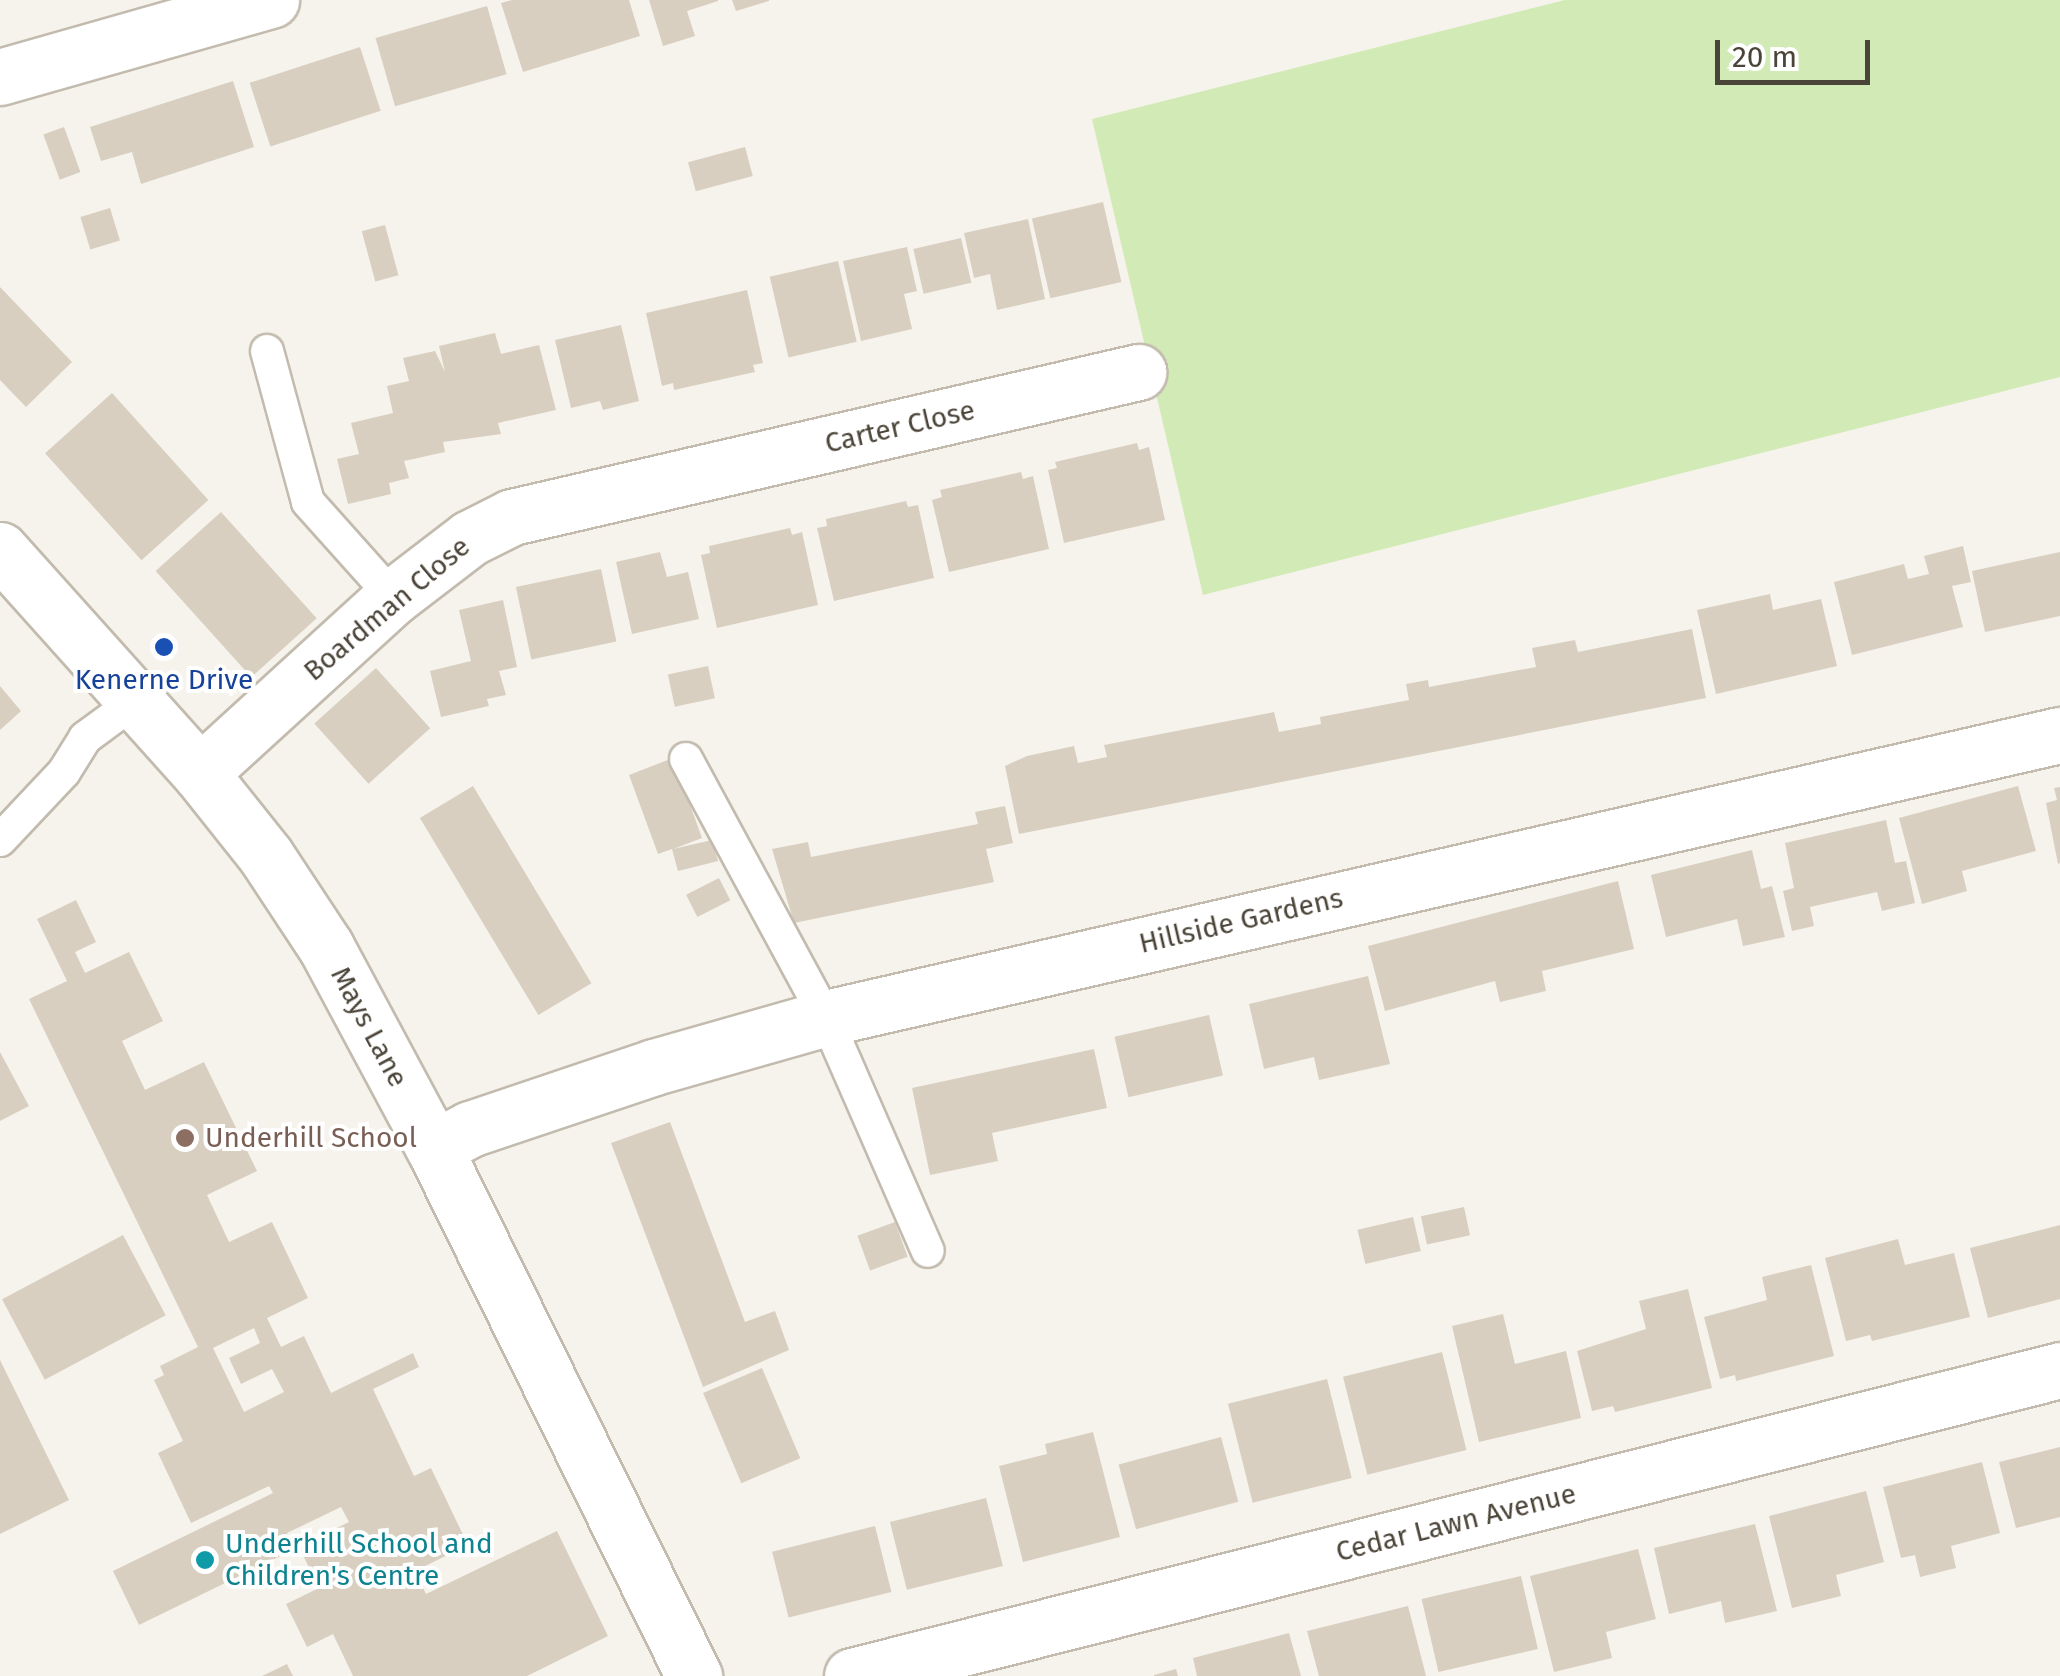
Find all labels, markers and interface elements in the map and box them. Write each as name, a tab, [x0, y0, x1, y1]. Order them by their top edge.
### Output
scale bar	[1720, 20, 1875, 82]
text: 20 m	[1732, 39, 1797, 75]
street label: Carter Close	[822, 393, 978, 461]
street label: Boardman Close	[297, 530, 477, 688]
marker: Kenerne Drive	[153, 636, 175, 658]
place label: Kenerne Drive	[75, 663, 253, 697]
street label: Hillside Gardens	[1136, 881, 1346, 961]
street label: Mays Lane	[323, 961, 415, 1093]
place label: Underhill School	[205, 1121, 417, 1155]
marker: Underhill School	[174, 1127, 196, 1149]
street label: Cedar Lawn Avenue	[1333, 1477, 1579, 1569]
place label: Underhill School and Children's Centre	[225, 1527, 493, 1593]
marker: Underhill School and Children's Centre	[194, 1549, 216, 1571]

